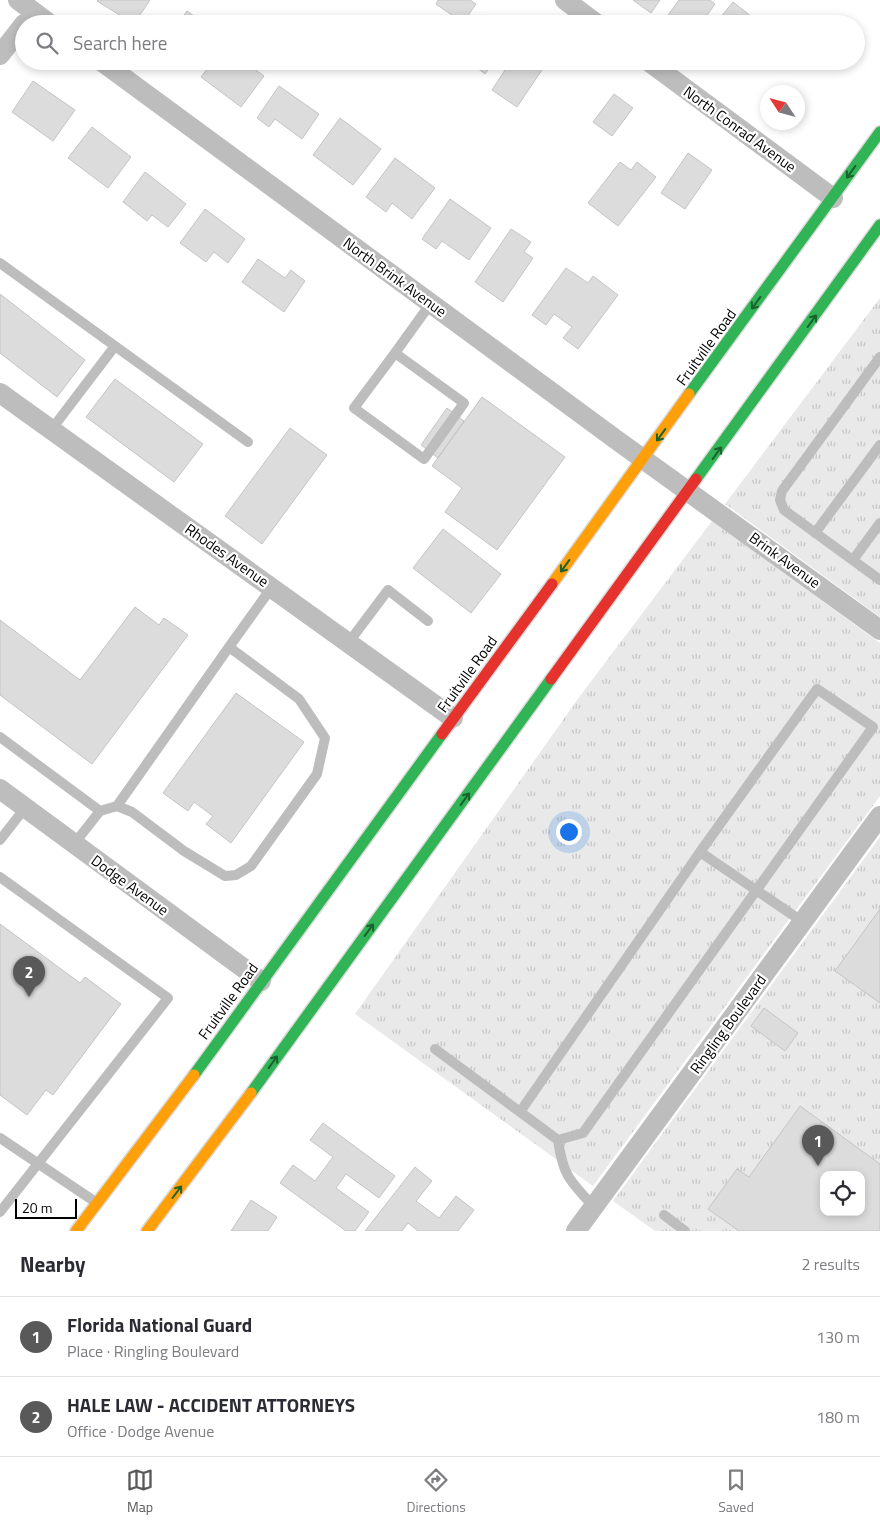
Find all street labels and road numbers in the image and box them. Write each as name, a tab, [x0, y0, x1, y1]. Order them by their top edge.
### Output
street label: North Conrad Avenue	[679, 80, 801, 178]
street label: North Brink Avenue	[338, 232, 452, 322]
street label: Fruitville Road	[670, 304, 742, 390]
street label: Rhodes Avenue	[180, 517, 274, 593]
street label: Brink Avenue	[745, 526, 825, 594]
street label: Fruitville Road	[431, 631, 503, 717]
street label: Dodge Avenue	[86, 849, 174, 921]
street label: Fruitville Road	[192, 958, 264, 1044]
street label: Ringling Boulevard	[684, 970, 772, 1078]

